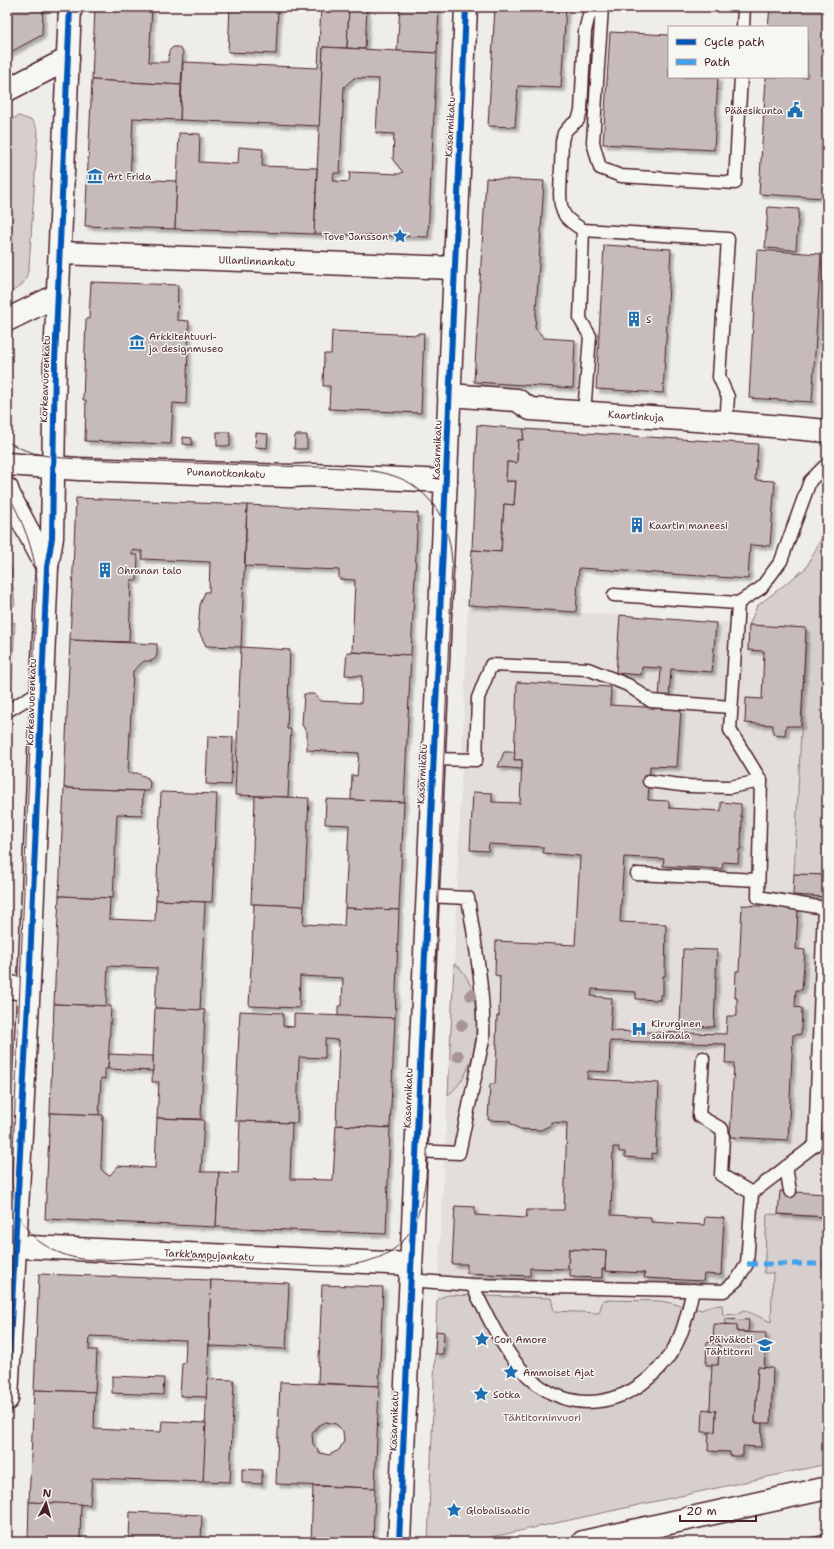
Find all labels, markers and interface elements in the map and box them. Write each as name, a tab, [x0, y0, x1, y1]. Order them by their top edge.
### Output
legend	[668, 26, 808, 78]
text: Cycle path	[704, 34, 765, 50]
text: Path	[704, 54, 730, 70]
street label: Kasarmikatu	[442, 96, 458, 157]
public building icon: Pääesikunta	[786, 101, 804, 119]
place label: Pääesikunta	[725, 104, 784, 117]
museum icon: Art Frida	[86, 167, 104, 185]
place label: Art Frida	[107, 170, 152, 183]
place icon: Tove Jansson	[391, 227, 409, 245]
place label: Tove Jansson	[323, 230, 388, 243]
street label: Ullanlinnankatu	[218, 253, 296, 269]
building icon: S	[625, 310, 643, 328]
place label: S	[646, 313, 652, 326]
place label: Arkkitehtuuri- ja designmuseo	[148, 330, 223, 355]
museum icon: Arkkitehtuuri- ja designmuseo	[128, 333, 146, 351]
street label: Korkeavuorenkatu	[37, 335, 53, 423]
street label: Kaartinkuja	[608, 408, 665, 424]
street label: Kasarmikatu	[429, 419, 445, 480]
street label: Punanotkonkatu	[186, 465, 266, 481]
building icon: Kaartin maneesi	[628, 516, 646, 534]
place label: Kaartin maneesi	[649, 519, 728, 532]
building icon: Ohranan talo	[96, 561, 114, 579]
place label: Ohranan talo	[117, 564, 182, 577]
street label: Korkeavuorenkatu	[23, 658, 39, 746]
street label: Kasarmikatu	[414, 743, 430, 804]
place label: Kirurginen sairaala	[651, 1017, 701, 1042]
hospital icon: Kirurginen sairaala	[630, 1020, 648, 1038]
street label: Kasarmikatu	[400, 1067, 416, 1128]
street label: Tarkk'ampujankatu	[163, 1246, 255, 1264]
place icon: Con Amore	[473, 1330, 491, 1348]
place label: Con Amore	[494, 1333, 547, 1346]
place label: Päiväkoti Tähtitorni	[705, 1333, 753, 1358]
school or university icon: Päiväkoti Tähtitorni	[756, 1336, 774, 1354]
place icon: Ammoiset Ajat	[502, 1363, 520, 1381]
place label: Ammoiset Ajat	[523, 1366, 594, 1379]
place icon: Sotka	[472, 1385, 490, 1403]
place label: Sotka	[493, 1388, 521, 1401]
street label: Kasarmikatu	[386, 1390, 402, 1451]
park label: Tähtitorninvuori	[503, 1411, 581, 1424]
north arrow	[26, 1483, 66, 1523]
text: N	[42, 1486, 52, 1501]
scale bar	[680, 1497, 756, 1523]
place icon: Globalisaatio	[445, 1501, 463, 1519]
text: 20 m	[686, 1503, 717, 1519]
place label: Globalisaatio	[466, 1504, 530, 1517]

